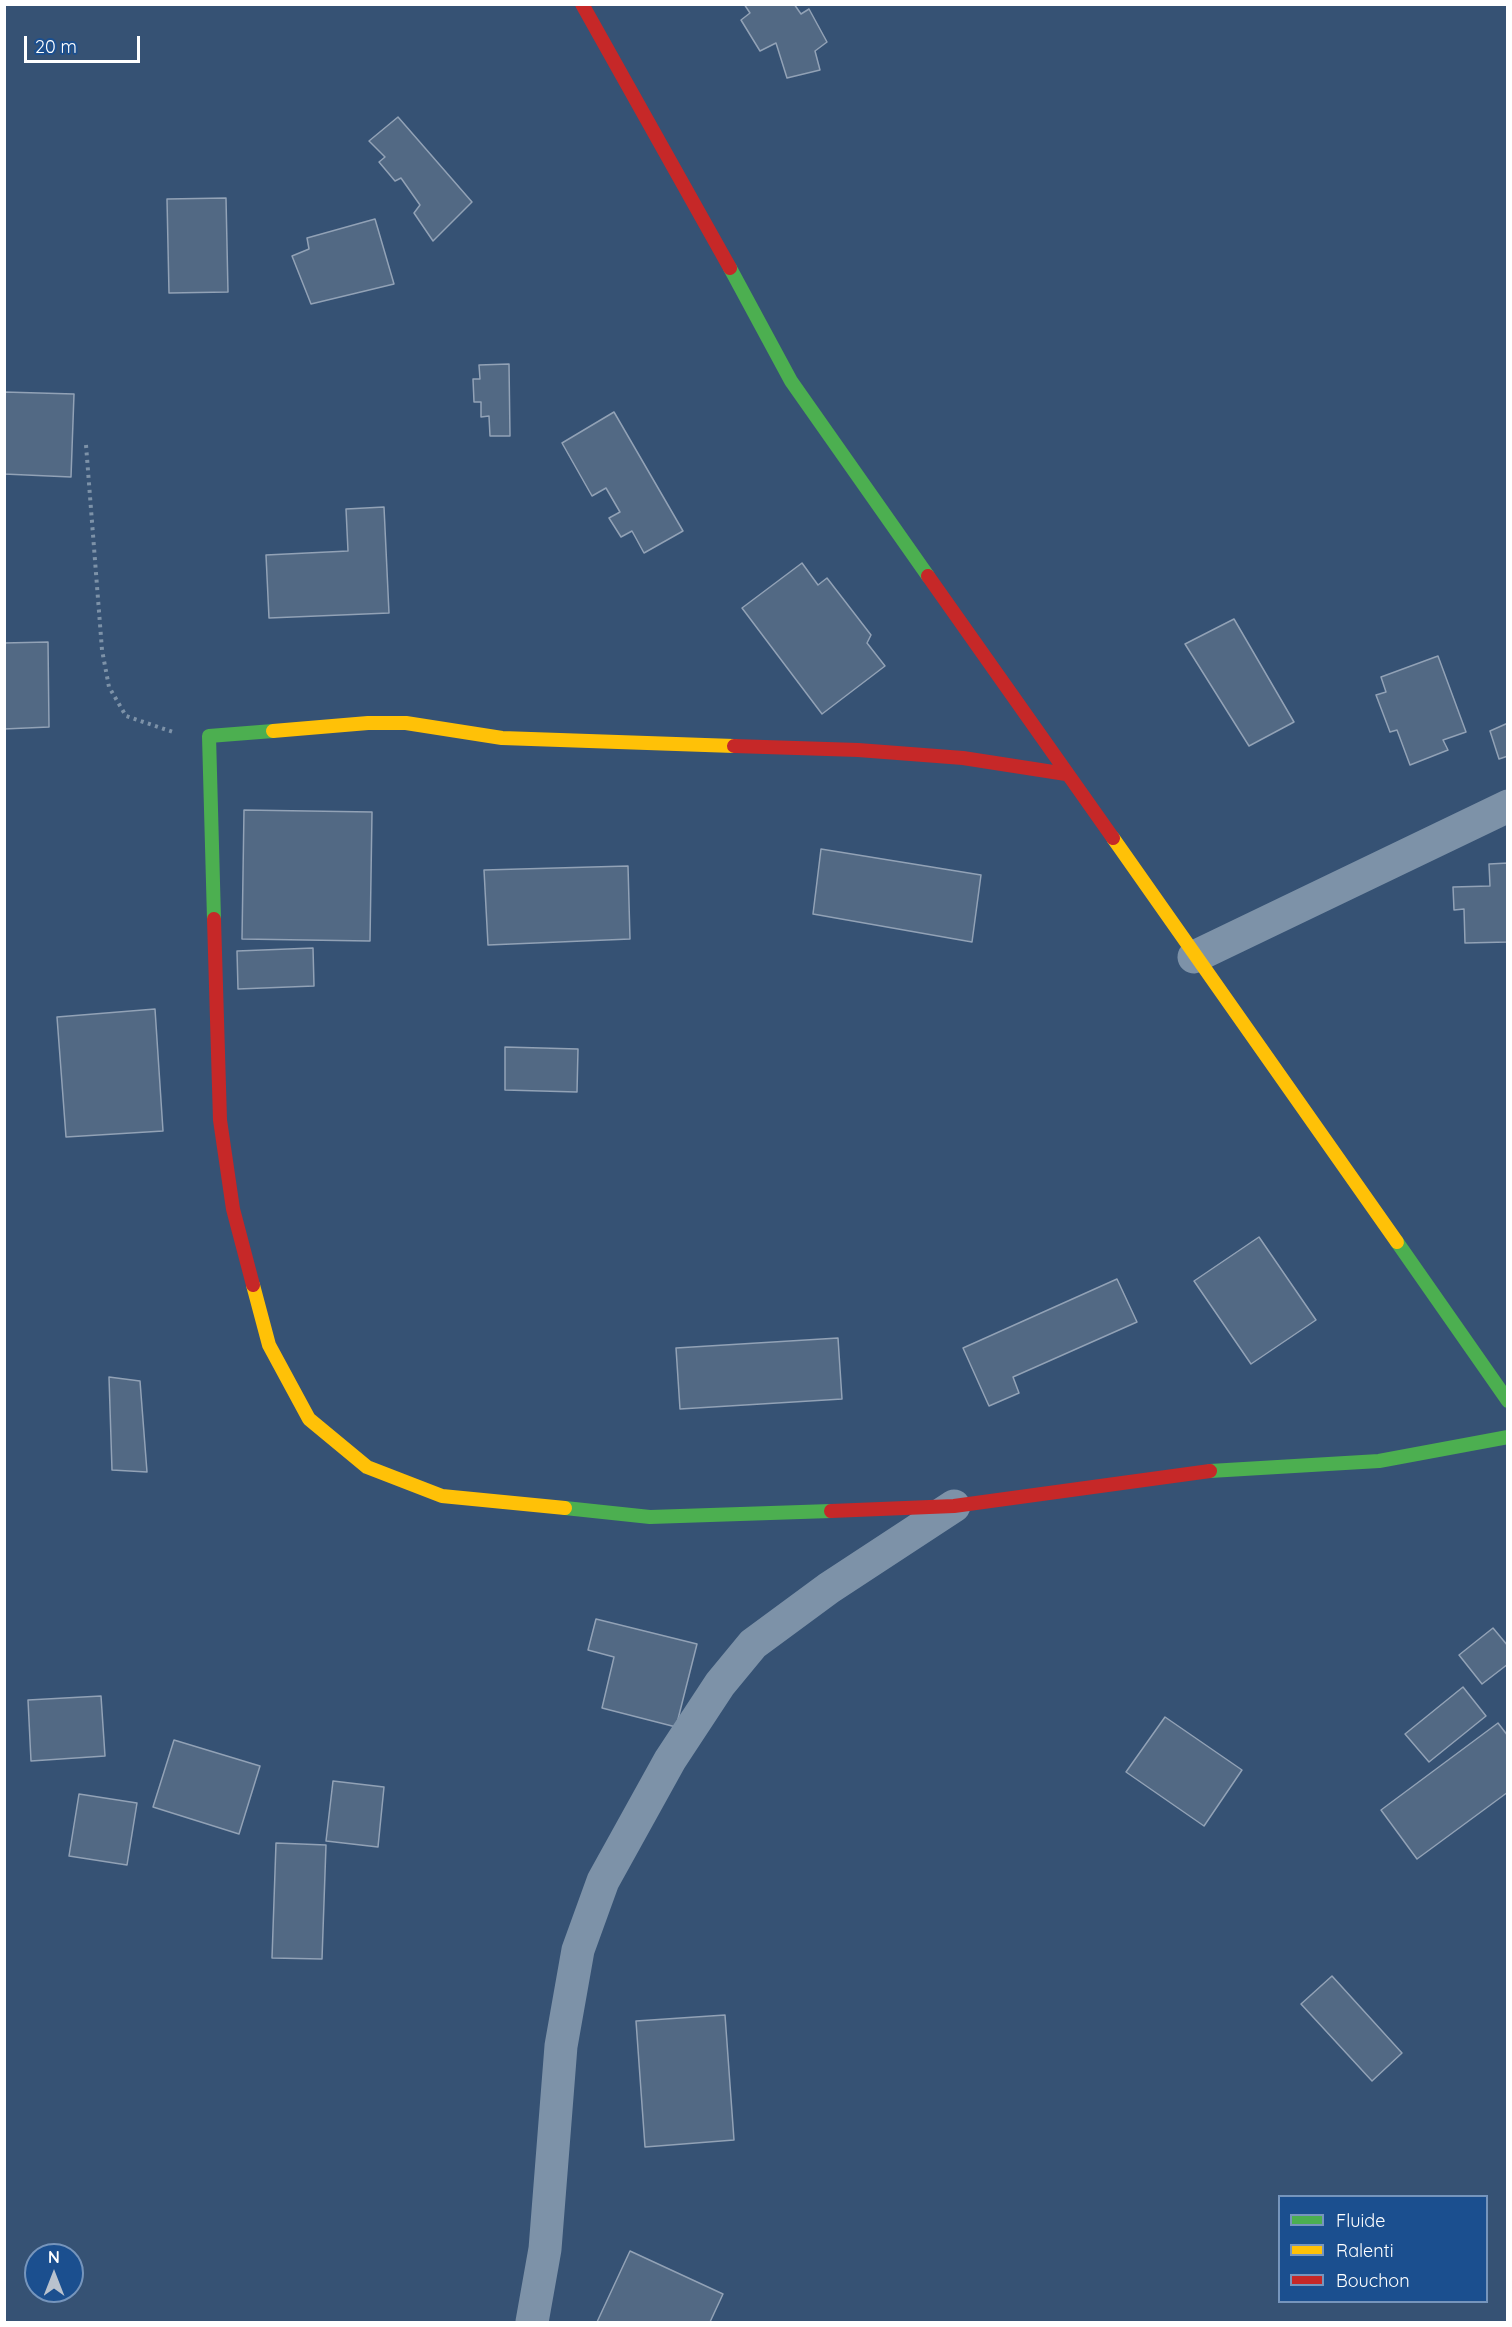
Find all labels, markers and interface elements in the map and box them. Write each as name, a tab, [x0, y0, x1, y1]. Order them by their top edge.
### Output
scale bar	[27, 24, 142, 62]
text: 20 m	[35, 35, 77, 58]
legend	[1278, 2195, 1488, 2303]
text: Fluide	[1336, 2209, 1385, 2232]
text: Ralenti	[1336, 2239, 1394, 2262]
north arrow	[24, 2243, 84, 2303]
text: N	[48, 2247, 60, 2267]
text: Bouchon	[1336, 2269, 1410, 2292]

